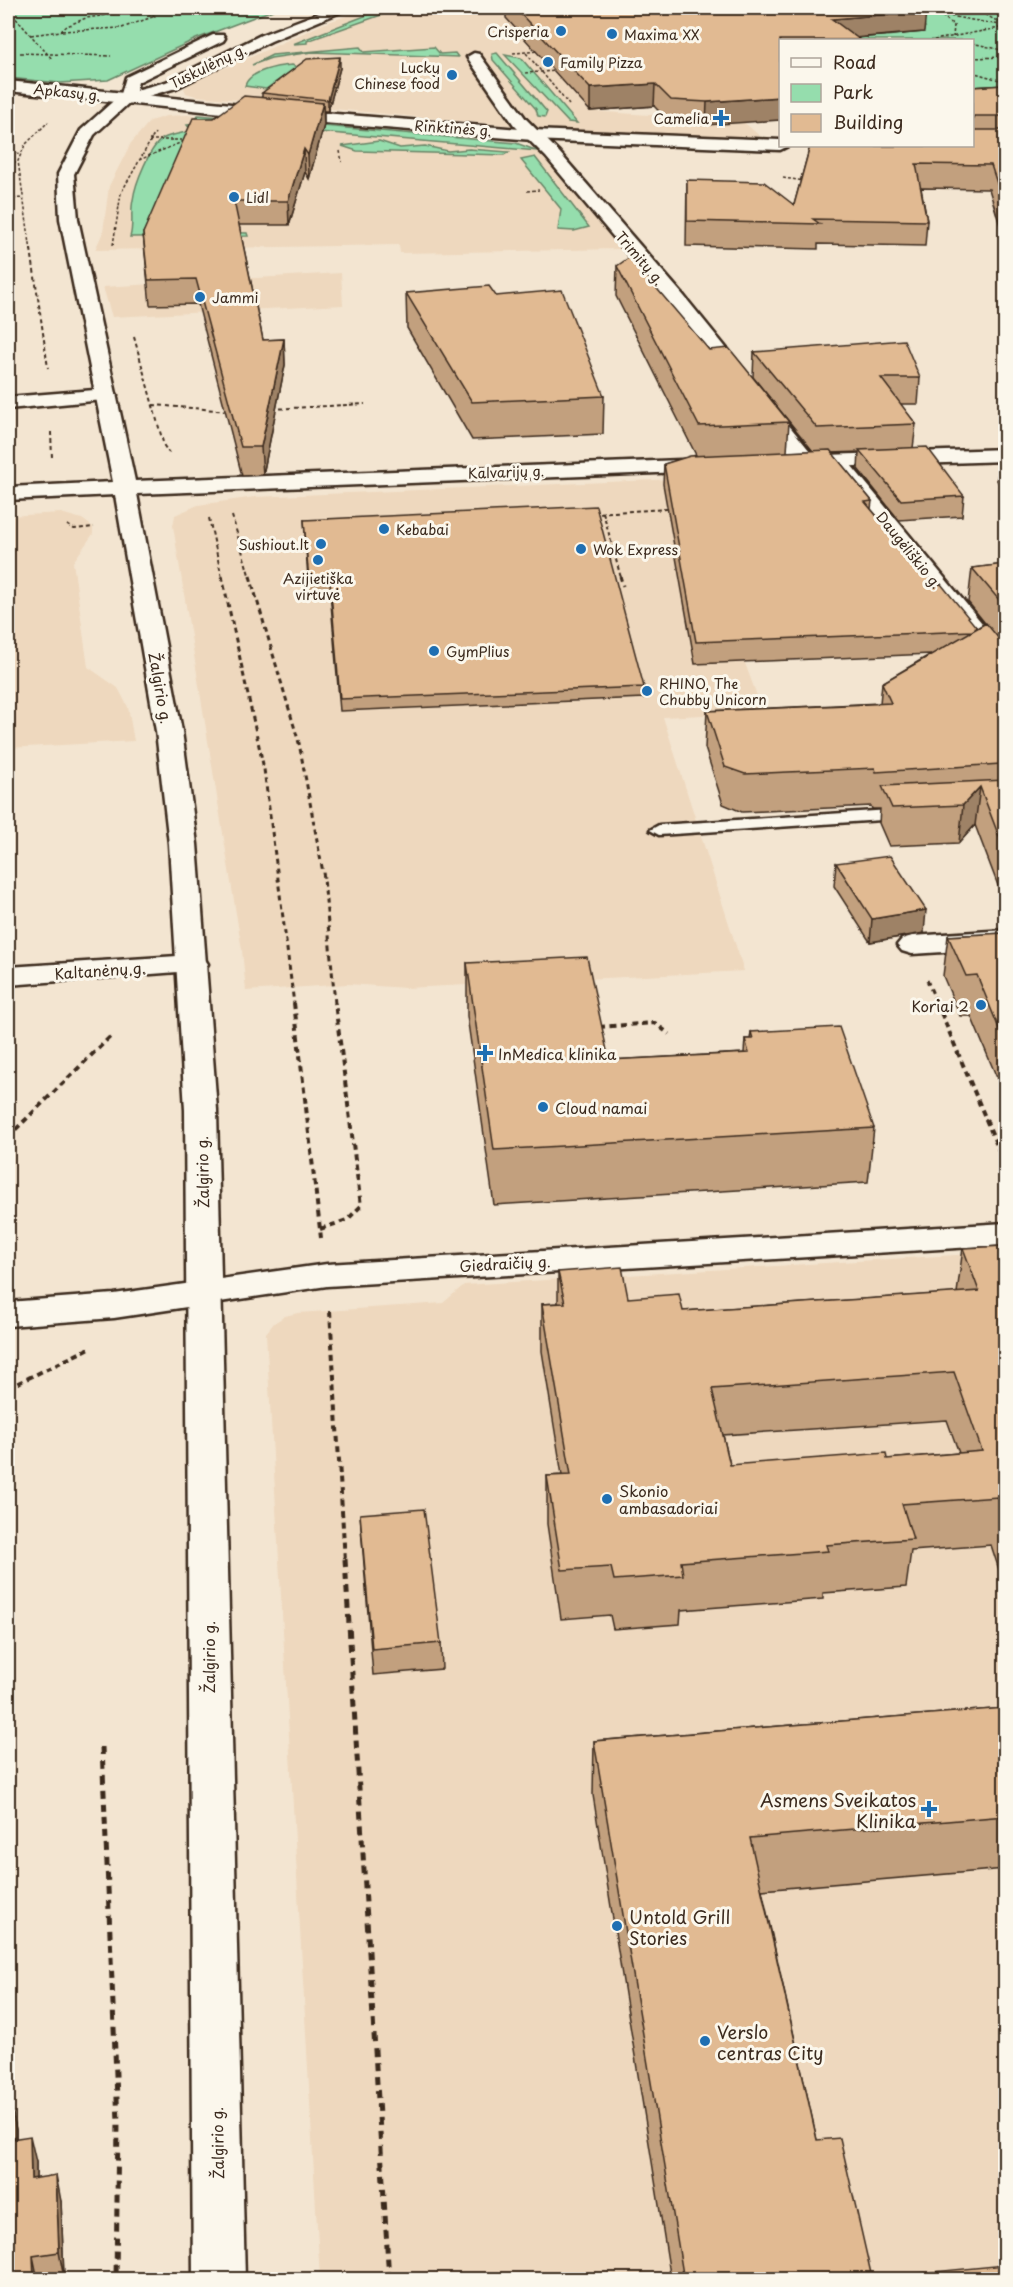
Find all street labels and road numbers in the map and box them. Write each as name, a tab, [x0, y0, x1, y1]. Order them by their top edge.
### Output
street label: Tuskulėnų g.	[166, 38, 250, 94]
street label: Apkasų g.	[32, 78, 102, 106]
street label: Rinktinės g.	[414, 115, 492, 141]
street label: Trimitų g.	[611, 227, 669, 289]
street label: Kalvarijų g.	[467, 460, 545, 484]
street label: Daugėliškio g.	[871, 507, 947, 593]
street label: Žalgirio g.	[143, 650, 179, 726]
street label: Kaltanėnų g.	[54, 955, 146, 985]
street label: Žalgirio g.	[190, 1136, 214, 1208]
street label: Giedraičių g.	[459, 1249, 551, 1277]
street label: Žalgirio g.	[197, 1621, 220, 1693]
street label: Žalgirio g.	[205, 2107, 229, 2179]

